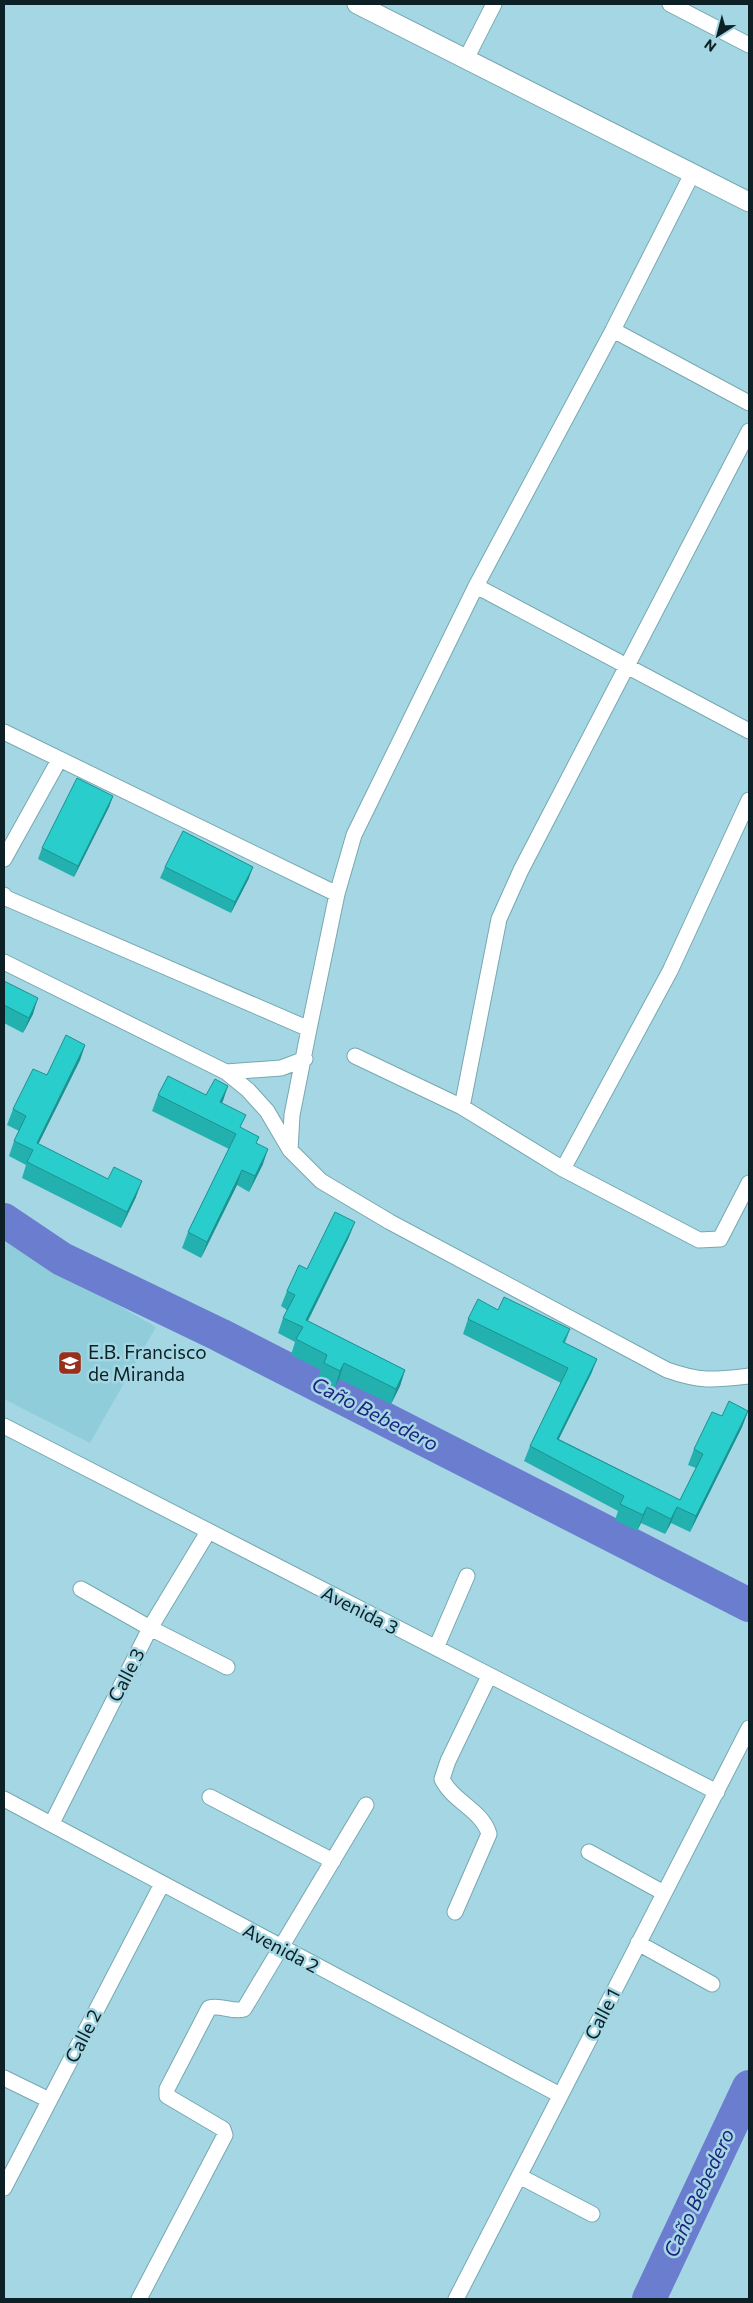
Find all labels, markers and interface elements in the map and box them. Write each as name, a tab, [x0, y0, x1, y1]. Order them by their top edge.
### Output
north arrow	[693, 10, 743, 60]
text: N	[701, 36, 719, 56]
place label: E.B. Francisco de Miranda	[88, 1340, 207, 1385]
school or university icon: E.B. Francisco de Miranda	[57, 1350, 83, 1376]
water label: Caño Bebedero	[308, 1371, 443, 1455]
street label: Avenida 3	[318, 1580, 402, 1639]
street label: Calle 3	[102, 1644, 149, 1705]
street label: Avenida 2	[239, 1918, 323, 1977]
street label: Calle 1	[579, 1984, 624, 2043]
street label: Calle 2	[59, 2005, 106, 2066]
water label: Caño Bebedero	[658, 2125, 738, 2261]

